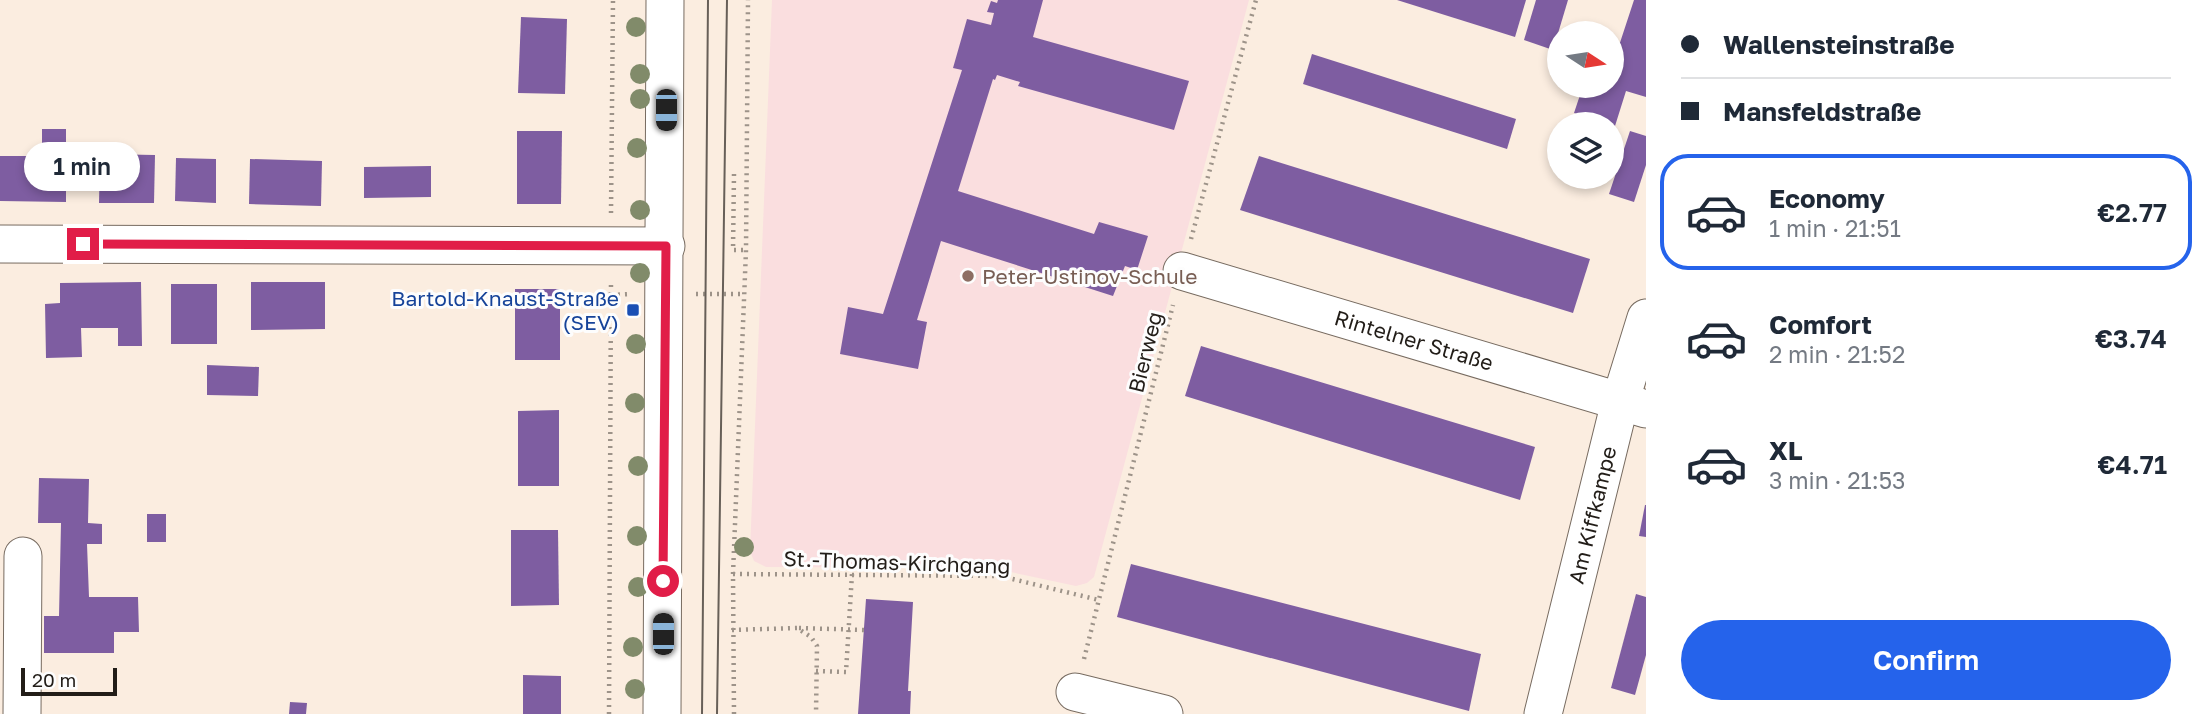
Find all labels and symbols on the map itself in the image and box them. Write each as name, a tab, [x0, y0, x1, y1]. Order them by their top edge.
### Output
north arrow	[1547, 21, 1624, 98]
car	[656, 89, 677, 131]
callout: 1 min	[25, 142, 141, 191]
route end	[67, 228, 99, 260]
place label: Peter-Ustinov-Schule	[982, 263, 1197, 289]
marker: Peter-Ustinov-Schule	[960, 268, 976, 284]
place label: Bartold-Knaust-Straße (SEV)	[391, 285, 619, 335]
marker: Bartold-Knaust-Straße (SEV)	[625, 302, 641, 318]
street label: Rintelner Straße	[1332, 304, 1496, 376]
street label: Bierweg	[1122, 309, 1168, 395]
street label: Am Kiffkampe	[1563, 443, 1622, 586]
street label: St.-Thomas-Kirchgang	[783, 545, 1011, 579]
route start	[647, 565, 679, 597]
car	[653, 613, 674, 655]
scale bar	[21, 665, 117, 697]

